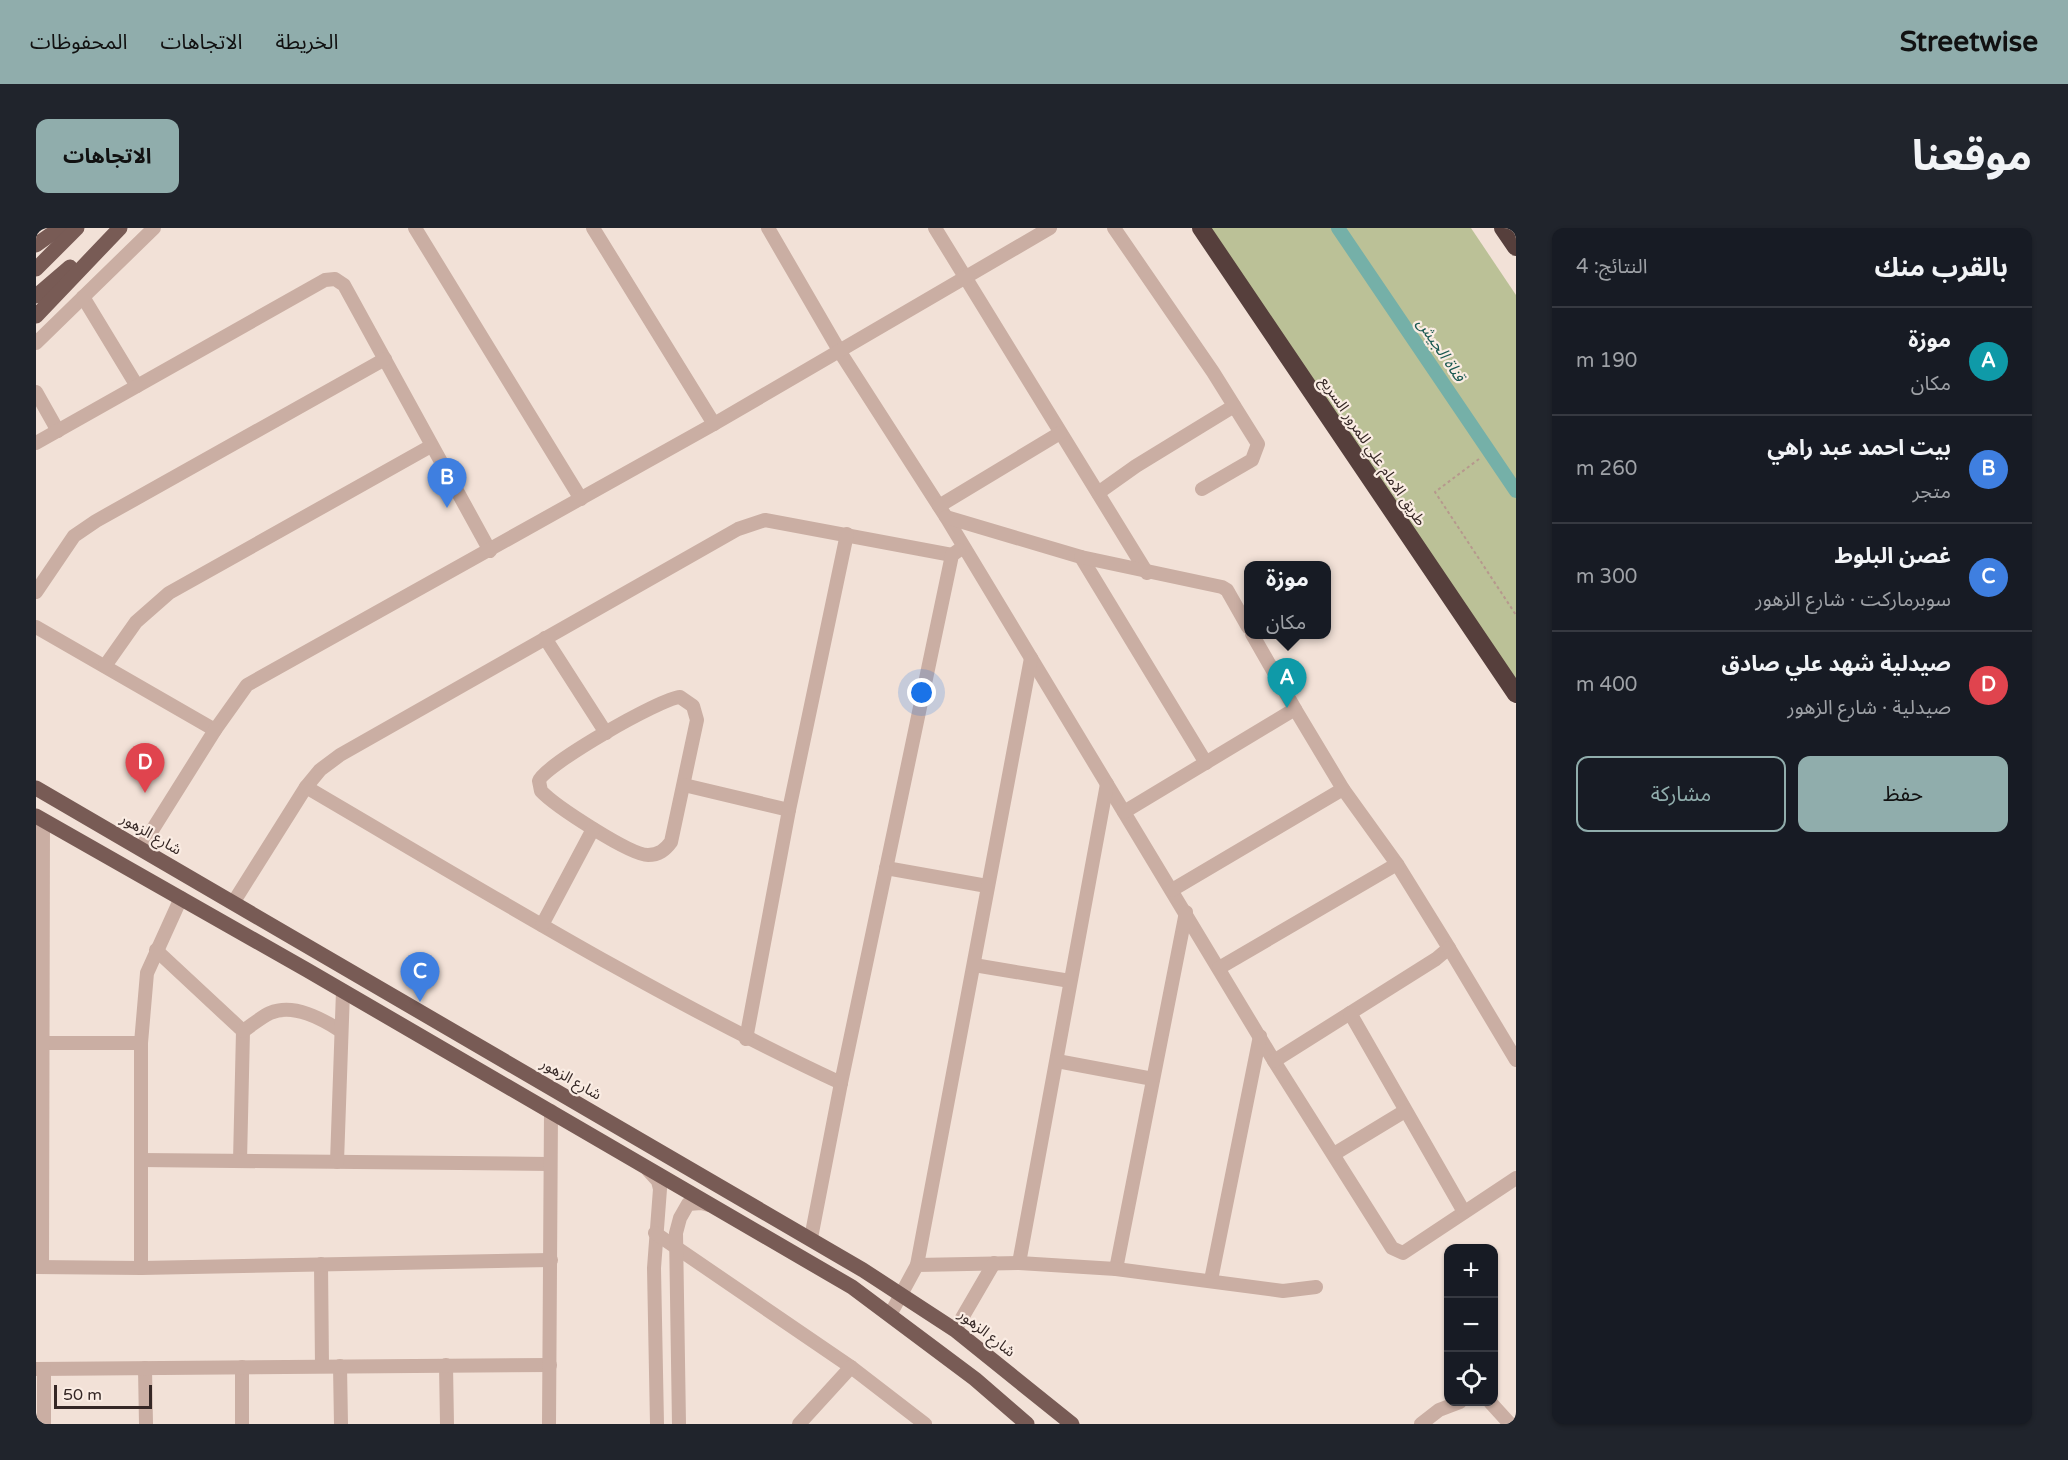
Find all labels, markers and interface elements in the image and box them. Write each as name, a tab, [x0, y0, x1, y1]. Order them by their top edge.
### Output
text: Streetwise	[1900, 25, 2038, 59]
text: المحفوظات	[30, 30, 127, 55]
text: الاتجاهات	[160, 30, 242, 55]
text: الخريطة	[275, 30, 338, 55]
button: الاتجاهات	[36, 119, 179, 193]
text: موقعنا	[1912, 131, 2032, 182]
text: بالقرب منك	[1874, 252, 2008, 283]
text: النتائج: 4	[1576, 255, 1647, 279]
water label: قناة الجيش	[1412, 314, 1470, 387]
text: موزة	[1908, 327, 1951, 353]
text: 190 m	[1576, 349, 1637, 373]
text: A	[1981, 349, 1996, 373]
text: مكان	[1911, 372, 1951, 396]
street label: طريق الامام علي للمرور السريع	[1314, 373, 1430, 531]
text: بيت احمد عبد راهي	[1767, 435, 1951, 461]
text: 260 m	[1576, 457, 1637, 481]
text: B	[1982, 457, 1995, 481]
pin: B	[428, 458, 466, 508]
text: متجر	[1912, 480, 1951, 504]
text: غصن البلوط	[1835, 543, 1951, 569]
popup	[1244, 561, 1331, 639]
text: 300 m	[1576, 565, 1637, 589]
text: C	[1982, 565, 1995, 589]
text: موزة	[1266, 566, 1309, 592]
text: سوبرماركت · شارع الزهور	[1755, 588, 1951, 612]
text: مكان	[1266, 611, 1306, 635]
text: صيدلية شهد علي صادق	[1722, 651, 1951, 677]
pin: A	[1268, 658, 1306, 708]
text: 400 m	[1576, 673, 1637, 697]
text: D	[1981, 673, 1996, 697]
your location	[907, 678, 936, 707]
text: صيدلية · شارع الزهور	[1787, 696, 1951, 720]
pin: D	[126, 744, 164, 793]
button: مشاركة	[1576, 756, 1786, 832]
button: حفظ	[1798, 756, 2008, 832]
street label: شارع الزهور	[115, 809, 185, 861]
pin: C	[400, 952, 440, 1002]
street label: شارع الزهور	[535, 1054, 605, 1106]
map controls	[1444, 1244, 1498, 1406]
button: +	[1444, 1244, 1498, 1298]
button: −	[1444, 1298, 1498, 1352]
street label: شارع الزهور	[952, 1305, 1019, 1363]
button: locate	[1444, 1352, 1498, 1406]
scale bar	[54, 1382, 152, 1410]
text: 50 m	[63, 1385, 102, 1405]

